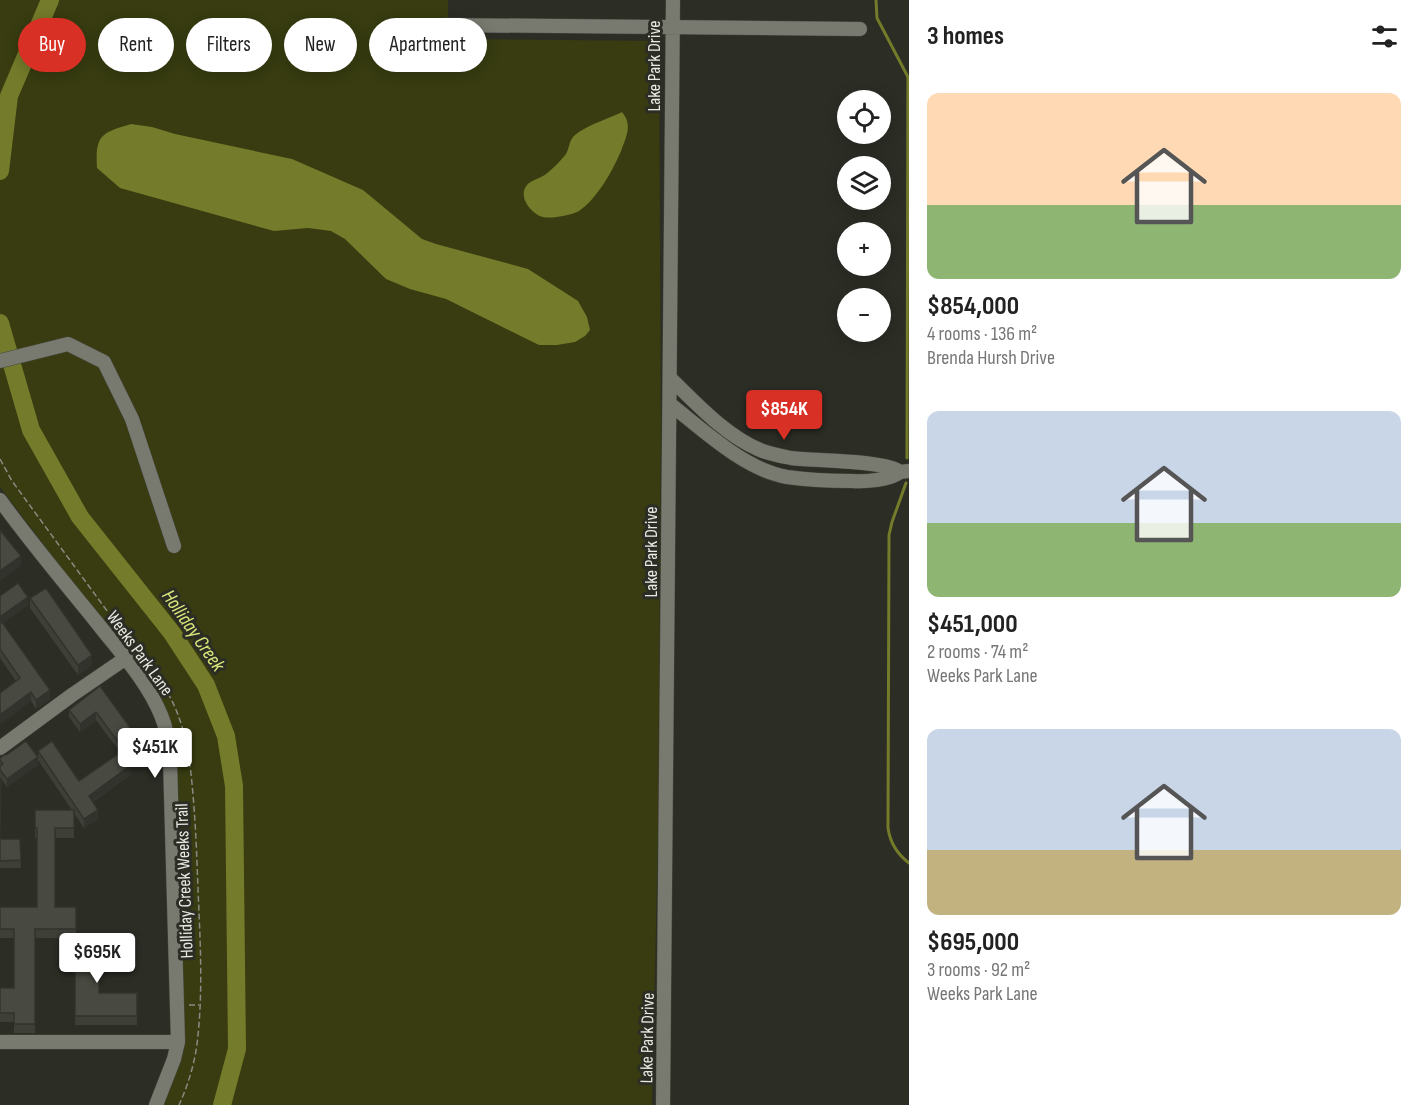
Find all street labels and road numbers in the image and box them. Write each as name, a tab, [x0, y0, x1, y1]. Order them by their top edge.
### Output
street label: Lake Park Drive	[644, 21, 665, 111]
street label: Lake Park Drive	[641, 507, 662, 597]
street label: Weeks Park Lane	[102, 607, 177, 700]
street label: Holliday Creek Weeks Trail	[171, 803, 198, 959]
street label: Lake Park Drive	[636, 992, 659, 1084]

